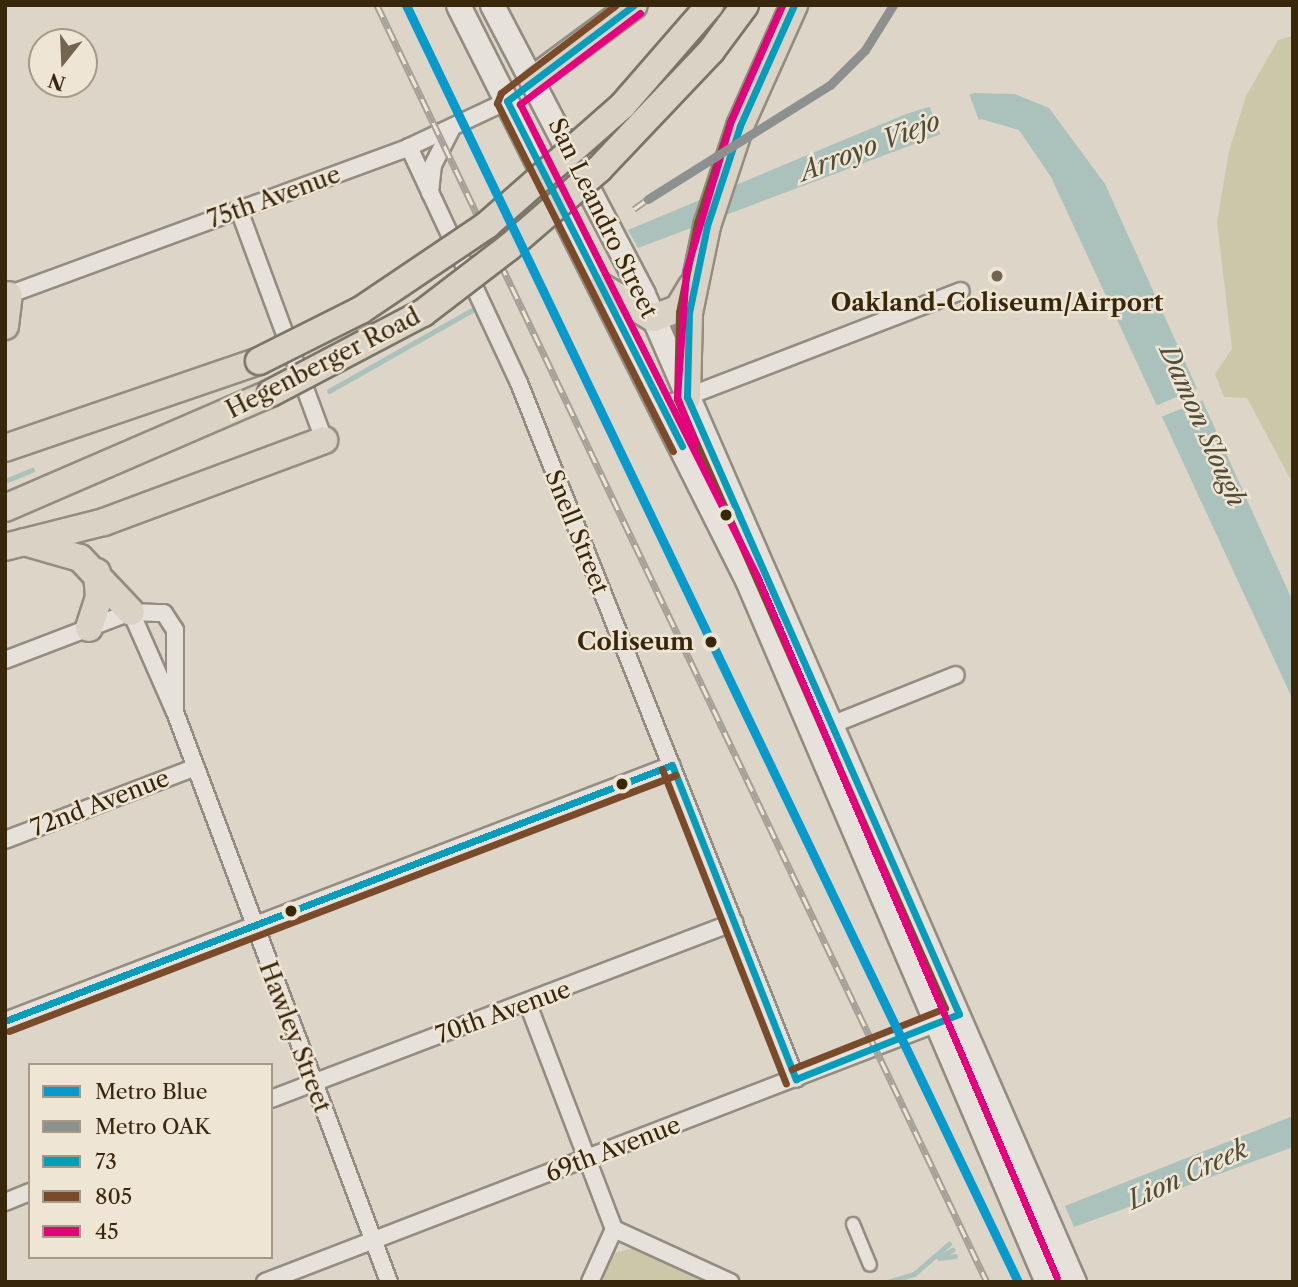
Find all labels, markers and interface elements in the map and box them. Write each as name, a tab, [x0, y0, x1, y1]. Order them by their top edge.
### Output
north arrow	[28, 28, 98, 98]
text: N	[46, 68, 68, 95]
water label: Arroyo Viejo	[795, 106, 945, 188]
street label: San Leandro Street	[542, 113, 664, 323]
street label: 75th Avenue	[203, 160, 345, 234]
marker: Oakland-Coliseum/Airport	[987, 266, 1007, 286]
place label: Oakland-Coliseum/Airport	[831, 289, 1163, 317]
street label: Hegenberger Road	[221, 302, 425, 424]
water label: Damon Slough	[1152, 340, 1252, 512]
street label: Snell Street	[539, 466, 615, 598]
unlabelled marker	[719, 508, 733, 522]
place label: Coliseum	[577, 628, 694, 656]
marker: Coliseum	[700, 631, 722, 653]
street label: 72nd Avenue	[26, 763, 174, 843]
unlabelled marker	[615, 777, 629, 791]
unlabelled marker	[284, 904, 298, 918]
street label: Hawley Street	[253, 957, 337, 1117]
street label: 70th Avenue	[431, 974, 575, 1050]
legend	[28, 1063, 273, 1259]
text: Metro Blue	[95, 1079, 207, 1104]
street label: 69th Avenue	[541, 1110, 685, 1188]
text: Metro OAK	[95, 1114, 211, 1139]
water label: Lion Creek	[1123, 1133, 1253, 1217]
text: 73	[95, 1149, 117, 1174]
text: 805	[95, 1184, 132, 1209]
text: 45	[95, 1219, 119, 1244]

